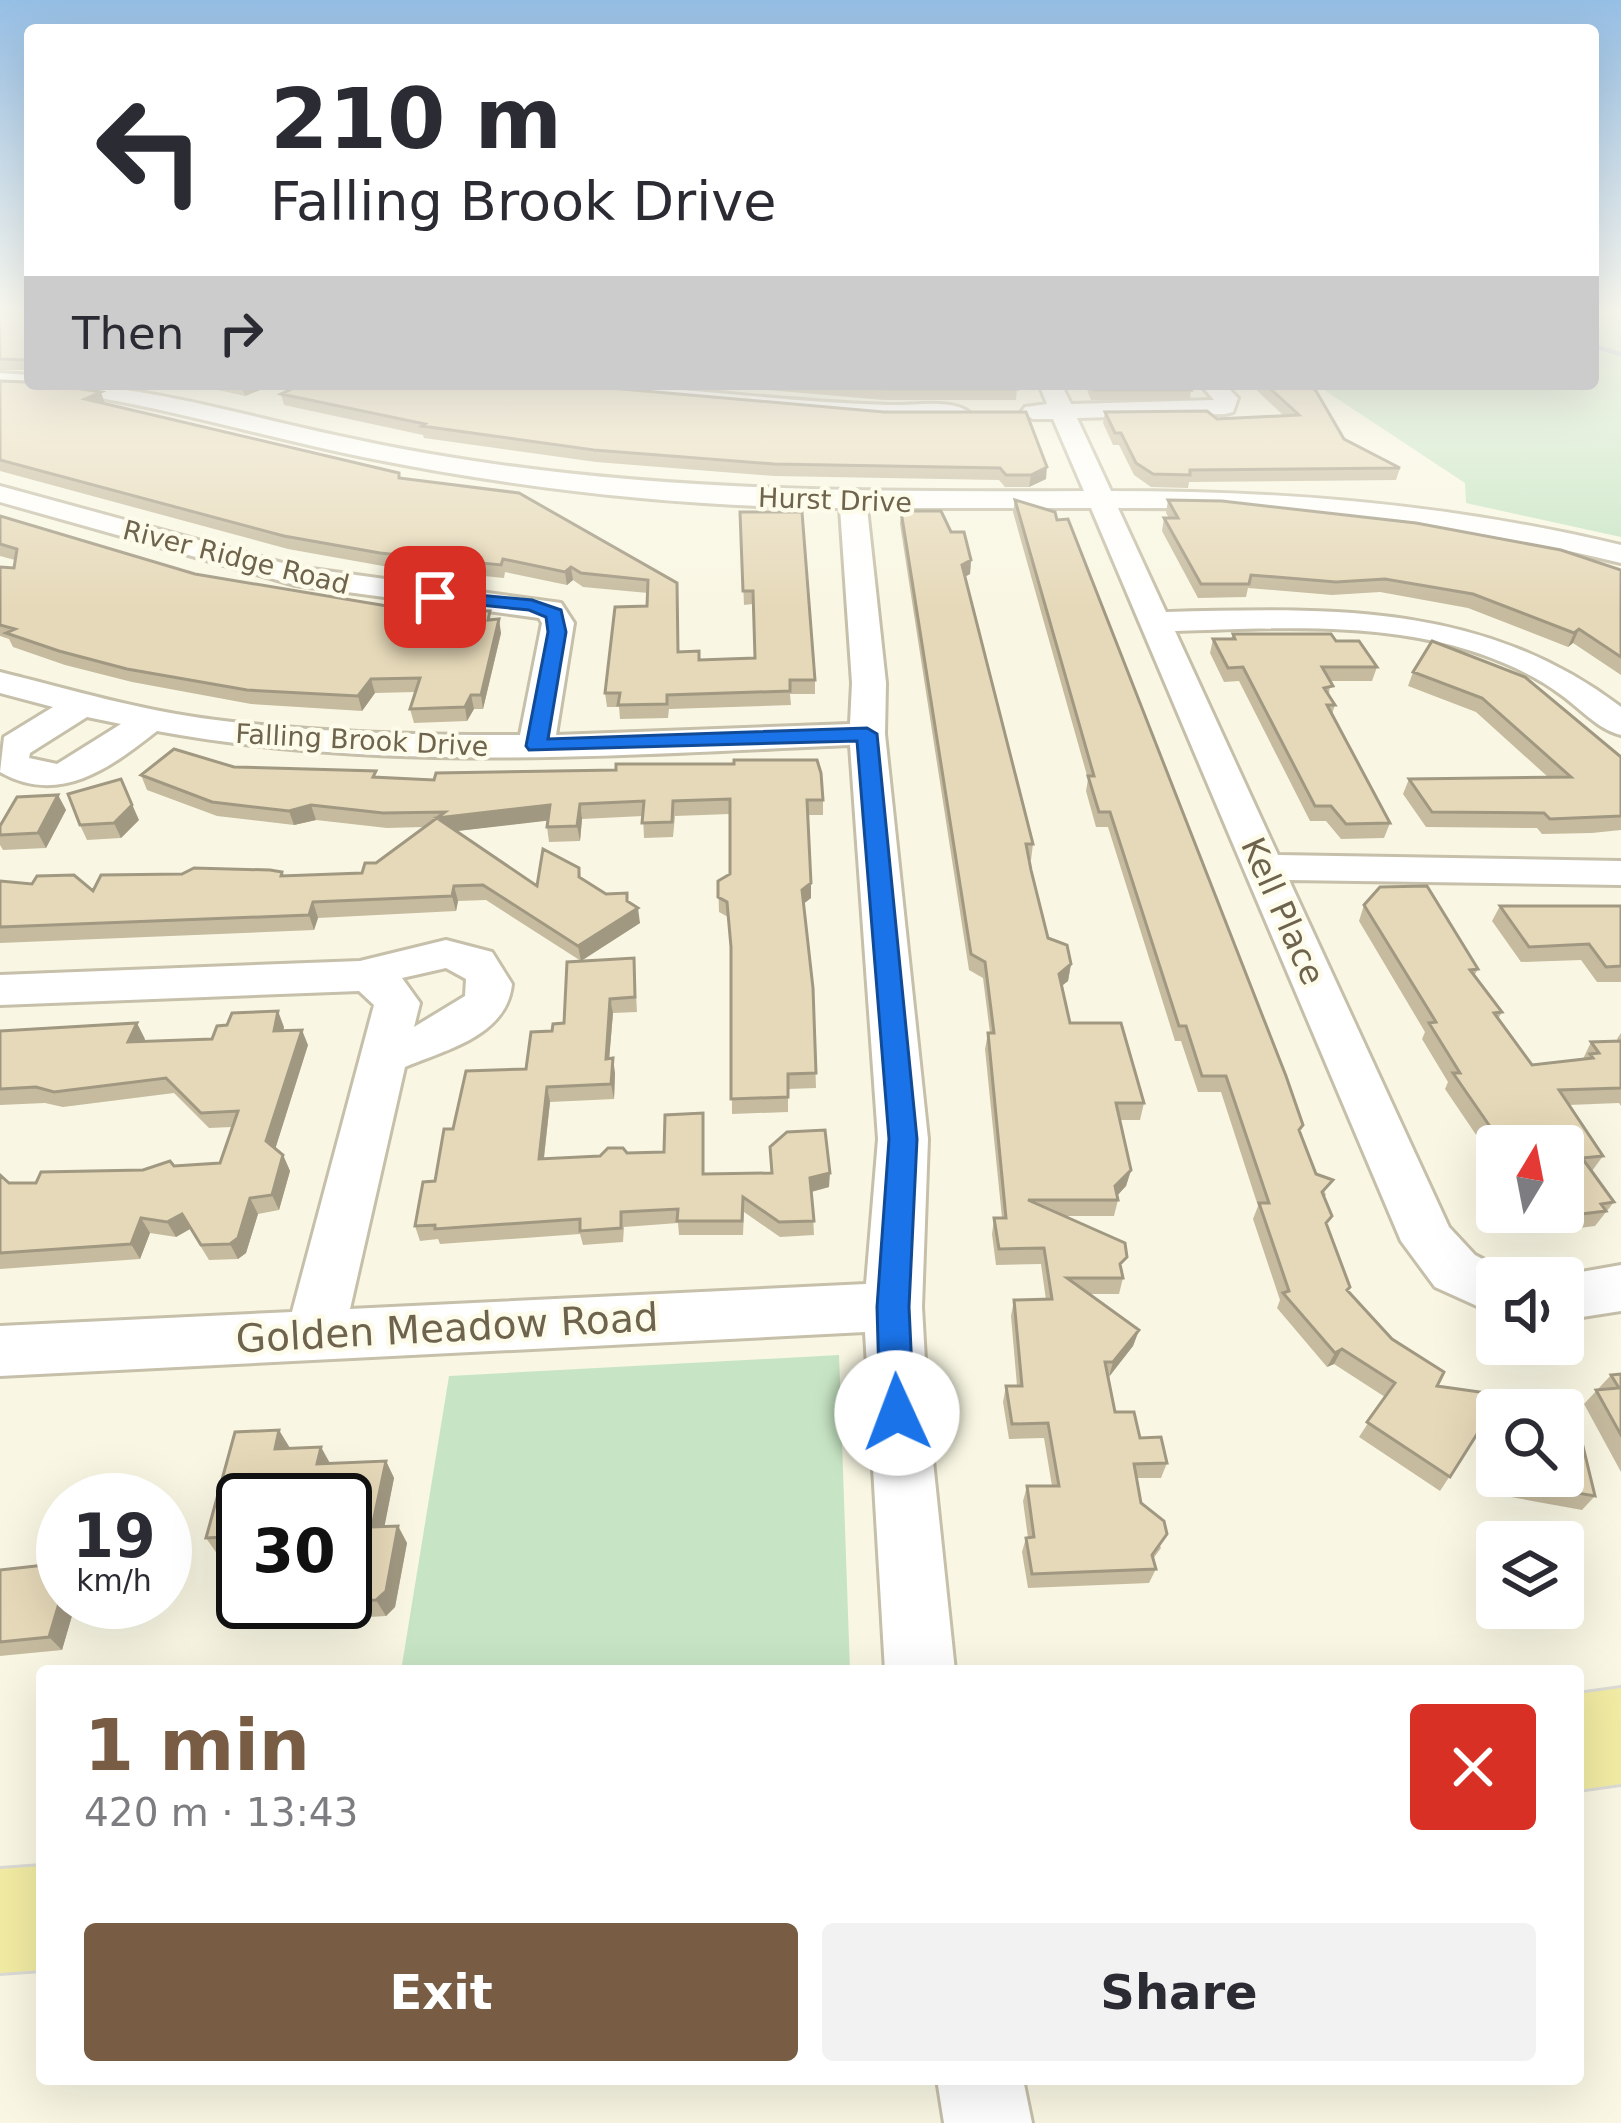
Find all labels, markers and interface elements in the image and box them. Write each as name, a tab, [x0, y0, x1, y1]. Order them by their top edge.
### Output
text: 210 m	[270, 70, 562, 168]
icon: left	[72, 72, 228, 228]
text: Falling Brook Drive	[270, 170, 776, 233]
icon: right	[208, 300, 274, 366]
text: Then	[72, 307, 184, 360]
street label: Hurst Drive	[758, 482, 912, 518]
street label: River Ridge Road	[120, 514, 352, 600]
pin	[384, 546, 486, 648]
icon: arrive	[402, 564, 468, 630]
street label: Falling Brook Drive	[235, 718, 489, 762]
street label: Kell Place	[1233, 831, 1333, 991]
north arrow	[1476, 1125, 1584, 1233]
map controls	[1476, 1125, 1584, 1629]
button: sound	[1476, 1257, 1584, 1365]
street label: Golden Meadow Road	[235, 1294, 659, 1362]
position arrow	[834, 1350, 960, 1476]
button: search	[1476, 1389, 1584, 1497]
speed limit sign: 30	[216, 1473, 372, 1629]
text: 19	[72, 1501, 156, 1571]
button: layers	[1476, 1521, 1584, 1629]
text: km/h	[76, 1563, 152, 1598]
text: 1 min	[84, 1703, 310, 1787]
button: close	[1410, 1704, 1536, 1830]
text: 420 m · 13:43	[84, 1790, 358, 1835]
button: Exit	[84, 1923, 798, 2061]
button: Share	[822, 1923, 1536, 2061]

